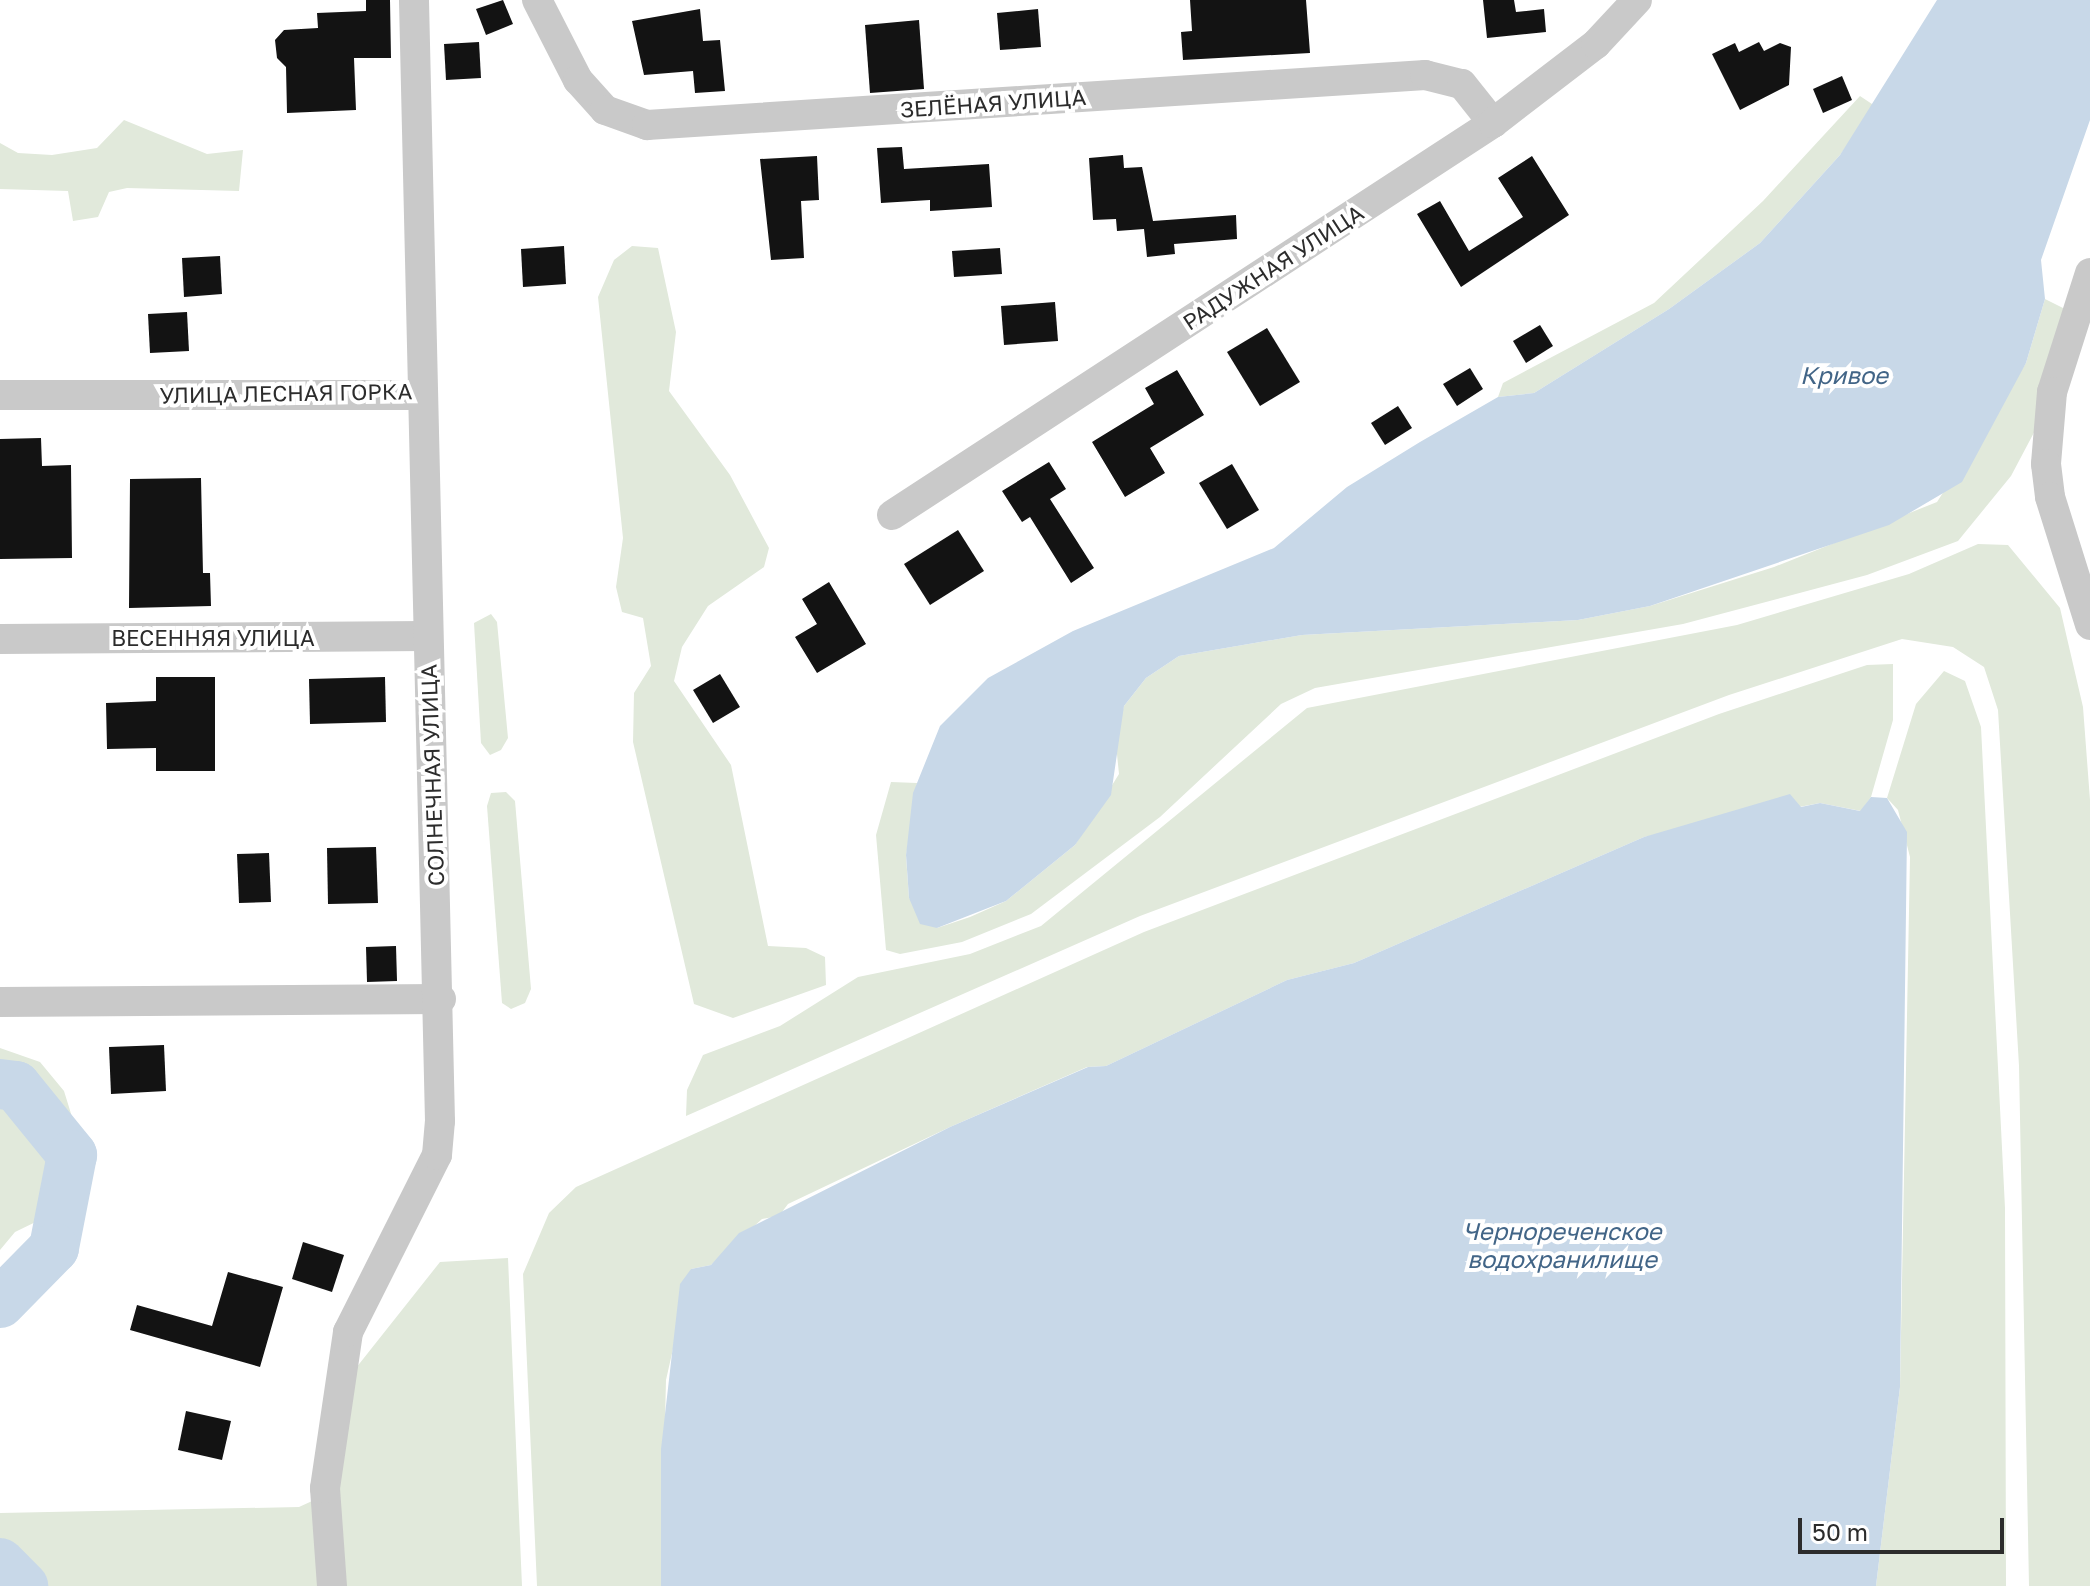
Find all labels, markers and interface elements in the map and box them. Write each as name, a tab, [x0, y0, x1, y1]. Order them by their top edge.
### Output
street label: ЗЕЛЁНАЯ УЛИЦА	[899, 83, 1087, 123]
street label: РАДУЖНАЯ УЛИЦА	[1178, 199, 1368, 335]
water label: Кривое	[1800, 361, 1888, 389]
street label: УЛИЦА ЛЕСНАЯ ГОРКА	[159, 378, 413, 408]
street label: ВЕСЕННЯЯ УЛИЦА	[111, 625, 315, 651]
street label: СОЛНЕЧНАЯ УЛИЦА	[415, 664, 449, 886]
water label: Чернореченское водохранилище	[1462, 1217, 1662, 1273]
scale bar	[1802, 1502, 2008, 1552]
text: 50 m	[1812, 1517, 1868, 1546]

